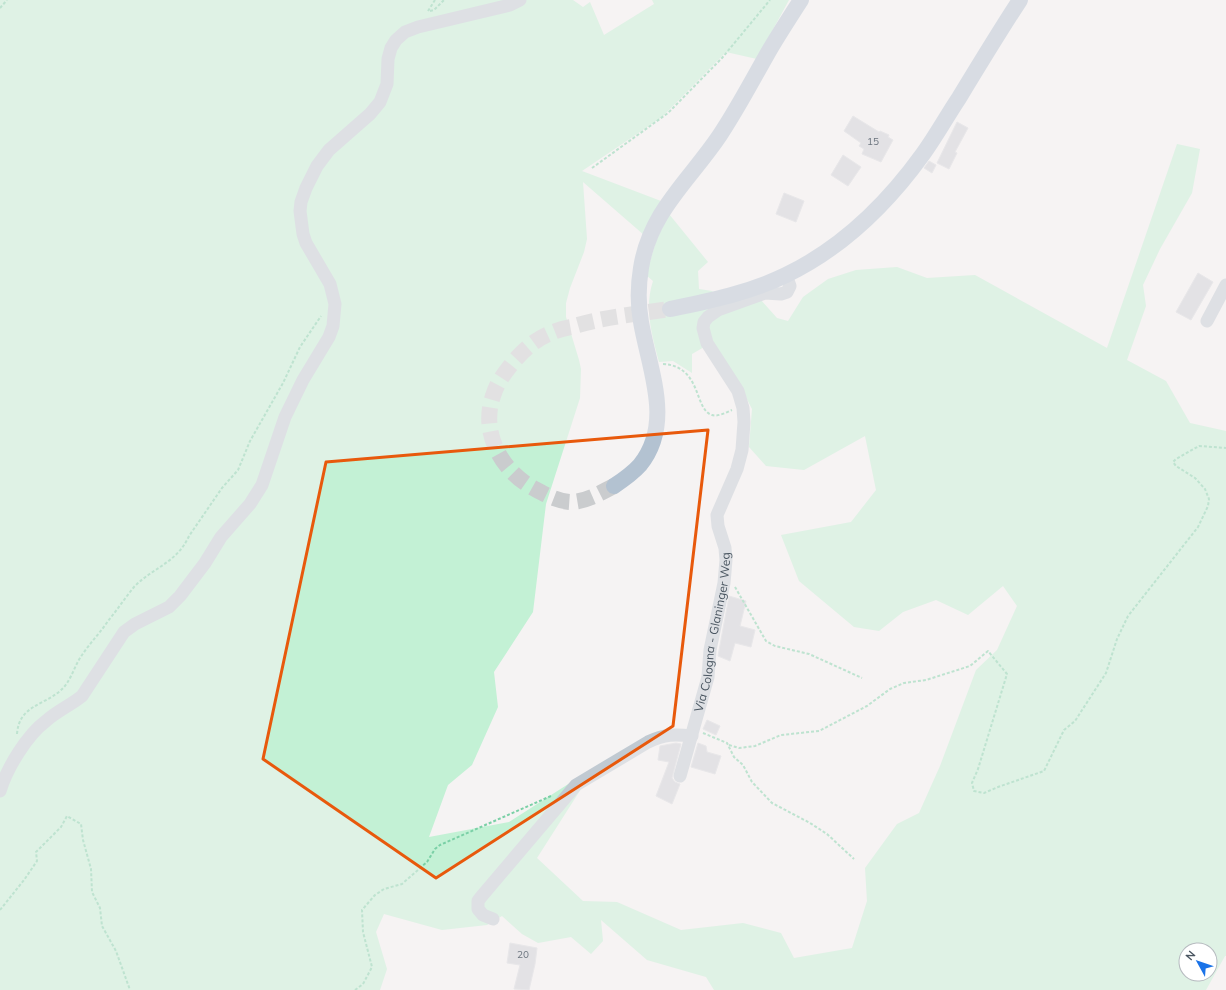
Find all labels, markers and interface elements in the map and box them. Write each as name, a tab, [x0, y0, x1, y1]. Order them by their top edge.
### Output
house number: 15	[867, 135, 879, 148]
street label: Via Cologna - Glaninger Weg	[690, 552, 733, 714]
north arrow	[1178, 942, 1218, 982]
house number: 20	[517, 948, 529, 961]
text: N	[1182, 948, 1198, 963]

